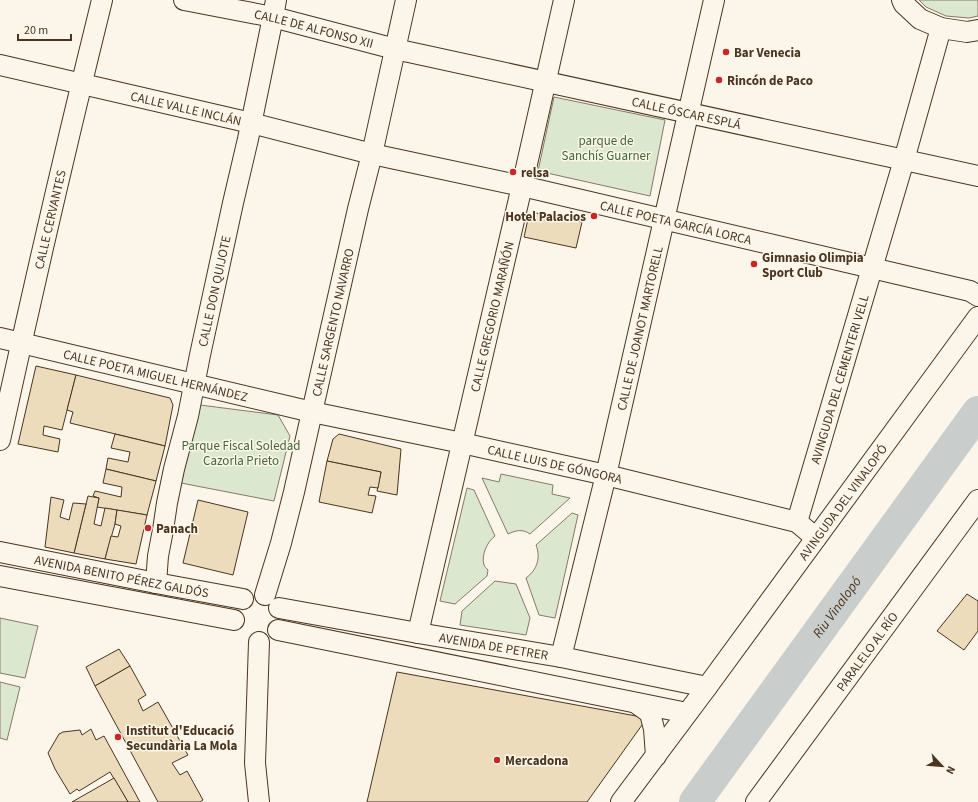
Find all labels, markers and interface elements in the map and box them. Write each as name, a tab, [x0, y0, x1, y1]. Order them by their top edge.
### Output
street label: CALLE DE ALFONSO XII	[253, 6, 375, 53]
scale bar	[18, 16, 71, 42]
text: 20 m	[24, 22, 48, 39]
place label: Bar Venecia	[734, 44, 801, 62]
marker: Bar Venecia	[721, 47, 731, 57]
place label: Rincón de Paco	[727, 72, 813, 90]
marker: Rincón de Paco	[714, 75, 724, 85]
street label: CALLE VALLE INCLÁN	[129, 87, 243, 131]
street label: CALLE ÓSCAR ESPLÁ	[630, 93, 743, 134]
park label: parque de Sanchís Guarner	[561, 132, 651, 165]
place label: relsa	[521, 164, 549, 182]
marker: relsa	[508, 167, 518, 177]
street label: CALLE CERVANTES	[30, 168, 71, 271]
street label: CALLE POETA GARCÍA LORCA	[598, 197, 754, 250]
place label: Hotel Palacios	[505, 208, 586, 226]
marker: Hotel Palacios	[589, 211, 599, 221]
street label: CALLE DON QUIJOTE	[194, 234, 236, 348]
street label: CALLE GREGORIO MARAÑÓN	[466, 240, 519, 394]
street label: CALLE DE JOANOT MARTORELL	[613, 244, 668, 412]
street label: CALLE SARGENTO NAVARRO	[308, 247, 359, 398]
place label: Gimnasio Olimpia Sport Club	[762, 249, 864, 282]
marker: Gimnasio Olimpia Sport Club	[749, 259, 759, 269]
street label: AVINGUDA DEL CEMENTERI VELL	[807, 293, 874, 466]
street label: CALLE POETA MIGUEL HERNÁNDEZ	[61, 345, 250, 406]
park label: Parque Fiscal Soledad Cazorla Prieto	[181, 437, 301, 470]
street label: CALLE LUIS DE GÓNGORA	[486, 441, 625, 489]
street label: AVINGUDA DEL VINALOPÓ	[795, 441, 892, 564]
place label: Panach	[156, 520, 198, 538]
marker: Panach	[143, 523, 153, 533]
street label: AVENIDA BENITO PÉREZ GALDÓS	[33, 551, 210, 603]
water label: Riu Vinalopó	[808, 573, 867, 642]
street label: PARALELO AL RÍO	[832, 609, 903, 695]
street label: AVENIDA DE PETRER	[438, 629, 550, 665]
place label: Institut d'Educació Secundària La Mola	[126, 722, 237, 755]
marker: Institut d'Educació Secundària La Mola	[113, 732, 123, 742]
north arrow	[922, 746, 962, 786]
place label: Mercadona	[505, 752, 569, 770]
marker: Mercadona	[492, 755, 502, 765]
text: N	[942, 764, 959, 777]

